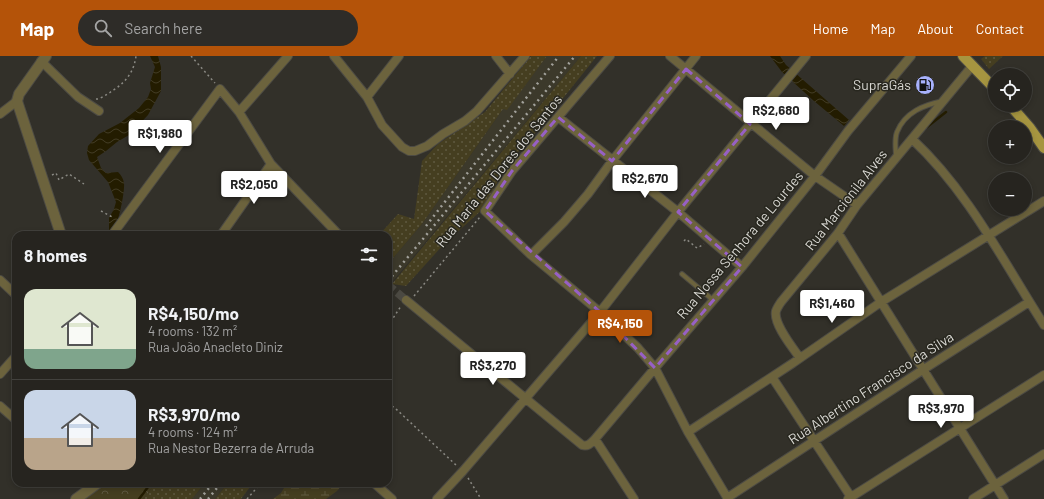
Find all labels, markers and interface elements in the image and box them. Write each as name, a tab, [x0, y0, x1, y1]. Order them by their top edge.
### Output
search box	[78, 10, 358, 46]
text: Map	[20, 17, 54, 40]
icon: search	[92, 17, 114, 39]
text: Search here	[124, 19, 202, 37]
text: Home	[813, 20, 849, 37]
text: Map	[871, 20, 895, 37]
text: About	[917, 20, 954, 37]
text: Contact	[976, 20, 1024, 37]
map controls	[988, 68, 1032, 216]
button: locate	[988, 68, 1032, 112]
fuel station icon: SupraGás	[914, 74, 936, 96]
place label: SupraGás	[853, 76, 911, 93]
street label: Rua Maria das Dores dos Santos	[432, 91, 566, 250]
pin: R$2,680	[739, 97, 813, 131]
text: R$2,680	[752, 102, 800, 118]
pin: R$1,980	[123, 120, 197, 154]
button: +	[988, 120, 1032, 164]
text: R$1,980	[138, 125, 182, 141]
street label: Rua Marcionila Alves	[801, 146, 890, 253]
pin: R$2,670	[608, 165, 682, 199]
street label: Rua Nossa Senhora de Lourdes	[673, 167, 807, 322]
text: R$2,670	[622, 170, 668, 186]
pin: R$2,050	[217, 171, 291, 205]
button: −	[988, 172, 1032, 216]
text: R$2,050	[230, 176, 278, 192]
icon: filters	[358, 244, 380, 266]
text: 8 homes	[24, 245, 87, 265]
pin: R$1,460	[795, 290, 869, 324]
text: R$1,460	[809, 295, 855, 311]
text: R$4,150/mo	[148, 303, 239, 323]
icon: home	[56, 305, 104, 353]
pin: R$4,150	[583, 310, 657, 344]
text: R$4,150	[597, 315, 643, 331]
text: 4 rooms · 132 m²	[148, 323, 237, 339]
street label: Rua Albertino Francisco da Silva	[785, 328, 957, 447]
text: Rua João Anacleto Diniz	[148, 339, 283, 355]
pin: R$3,270	[456, 352, 530, 386]
text: R$3,270	[469, 357, 517, 373]
pin: R$3,970	[904, 395, 978, 429]
text: R$3,970	[918, 400, 964, 416]
text: R$3,970/mo	[148, 404, 240, 424]
icon: home	[56, 406, 104, 454]
text: 4 rooms · 124 m²	[148, 424, 238, 440]
text: Rua Nestor Bezerra de Arruda	[148, 440, 314, 456]

